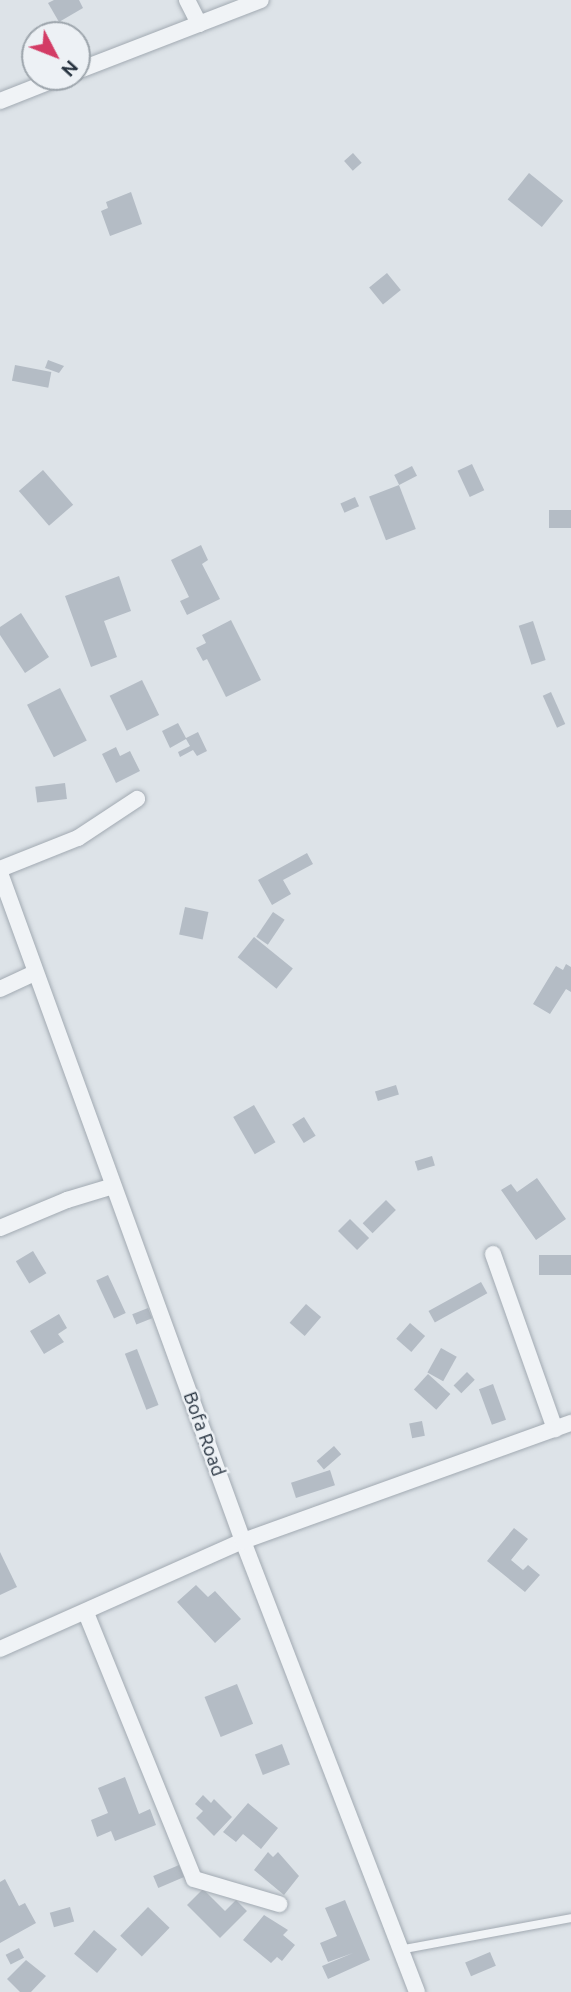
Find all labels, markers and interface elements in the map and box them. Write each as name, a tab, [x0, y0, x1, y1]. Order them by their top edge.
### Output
north arrow	[21, 21, 91, 91]
text: N	[57, 56, 83, 81]
street label: Bofa Road	[178, 1389, 230, 1479]

